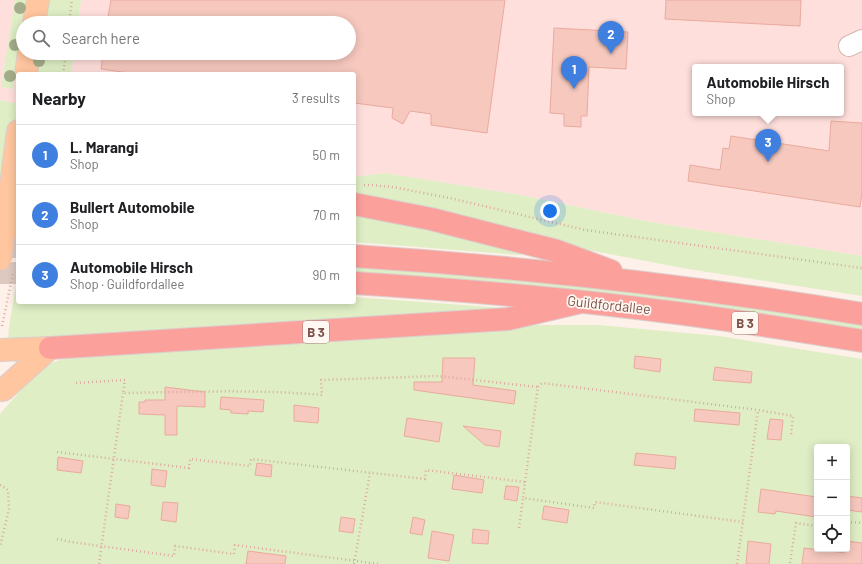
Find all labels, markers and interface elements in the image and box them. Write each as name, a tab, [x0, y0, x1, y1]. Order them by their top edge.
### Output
search box	[16, 16, 356, 60]
pin: 2	[598, 21, 624, 54]
icon: search	[30, 27, 52, 49]
text: Search here	[62, 29, 140, 47]
pin: 1	[561, 56, 587, 89]
popup	[692, 64, 844, 116]
text: Automobile Hirsch	[707, 73, 829, 91]
text: Nearby	[32, 88, 86, 108]
text: 3 results	[292, 90, 340, 106]
text: Shop	[707, 91, 735, 107]
pin: 3	[755, 129, 781, 162]
text: L. Marangi	[70, 138, 138, 156]
text: 1	[43, 147, 47, 163]
text: 50 m	[313, 147, 340, 163]
text: Shop	[70, 156, 99, 172]
text: Bullert Automobile	[70, 198, 195, 216]
your location	[540, 201, 560, 221]
text: 2	[41, 207, 49, 223]
text: 70 m	[313, 207, 340, 223]
text: Shop	[70, 216, 99, 232]
text: Automobile Hirsch	[70, 258, 193, 276]
text: 3	[41, 267, 49, 283]
text: 90 m	[313, 267, 340, 283]
text: Shop · Guildfordallee	[70, 276, 184, 292]
street label: Guildfordallee	[567, 292, 652, 317]
road number: B 3	[732, 312, 758, 334]
road number: B 3	[303, 321, 329, 343]
map controls	[814, 444, 850, 552]
button: +	[814, 444, 850, 480]
button: −	[814, 480, 850, 516]
button: locate	[814, 516, 850, 552]

